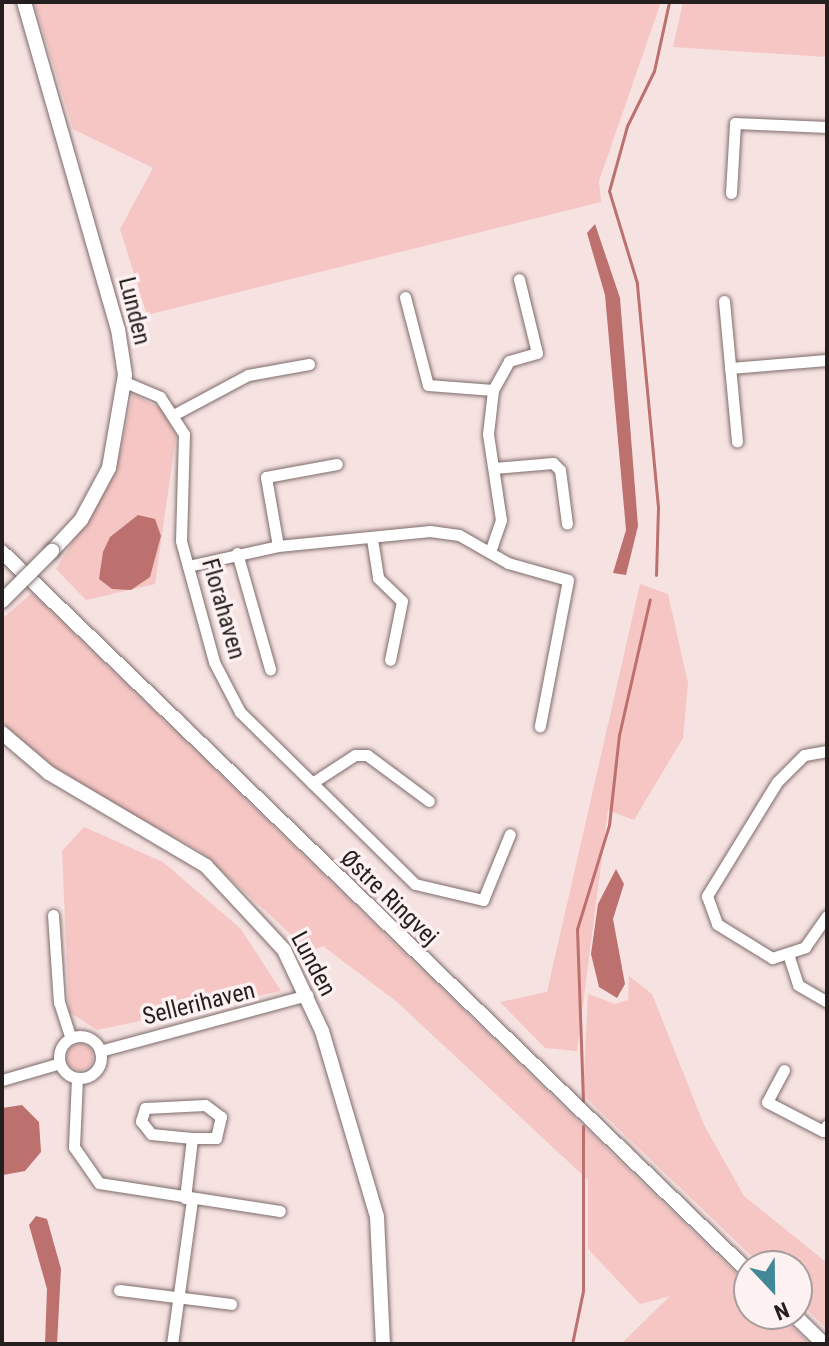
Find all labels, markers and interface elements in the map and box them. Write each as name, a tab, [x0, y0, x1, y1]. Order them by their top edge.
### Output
street label: Lunden	[112, 274, 156, 348]
street label: Florahaven	[195, 555, 251, 663]
street label: Østre Ringvej	[334, 844, 444, 952]
street label: Lunden	[284, 927, 342, 1001]
street label: Sellerihaven	[140, 976, 258, 1032]
north arrow	[733, 1250, 813, 1330]
text: N	[771, 1297, 792, 1325]

